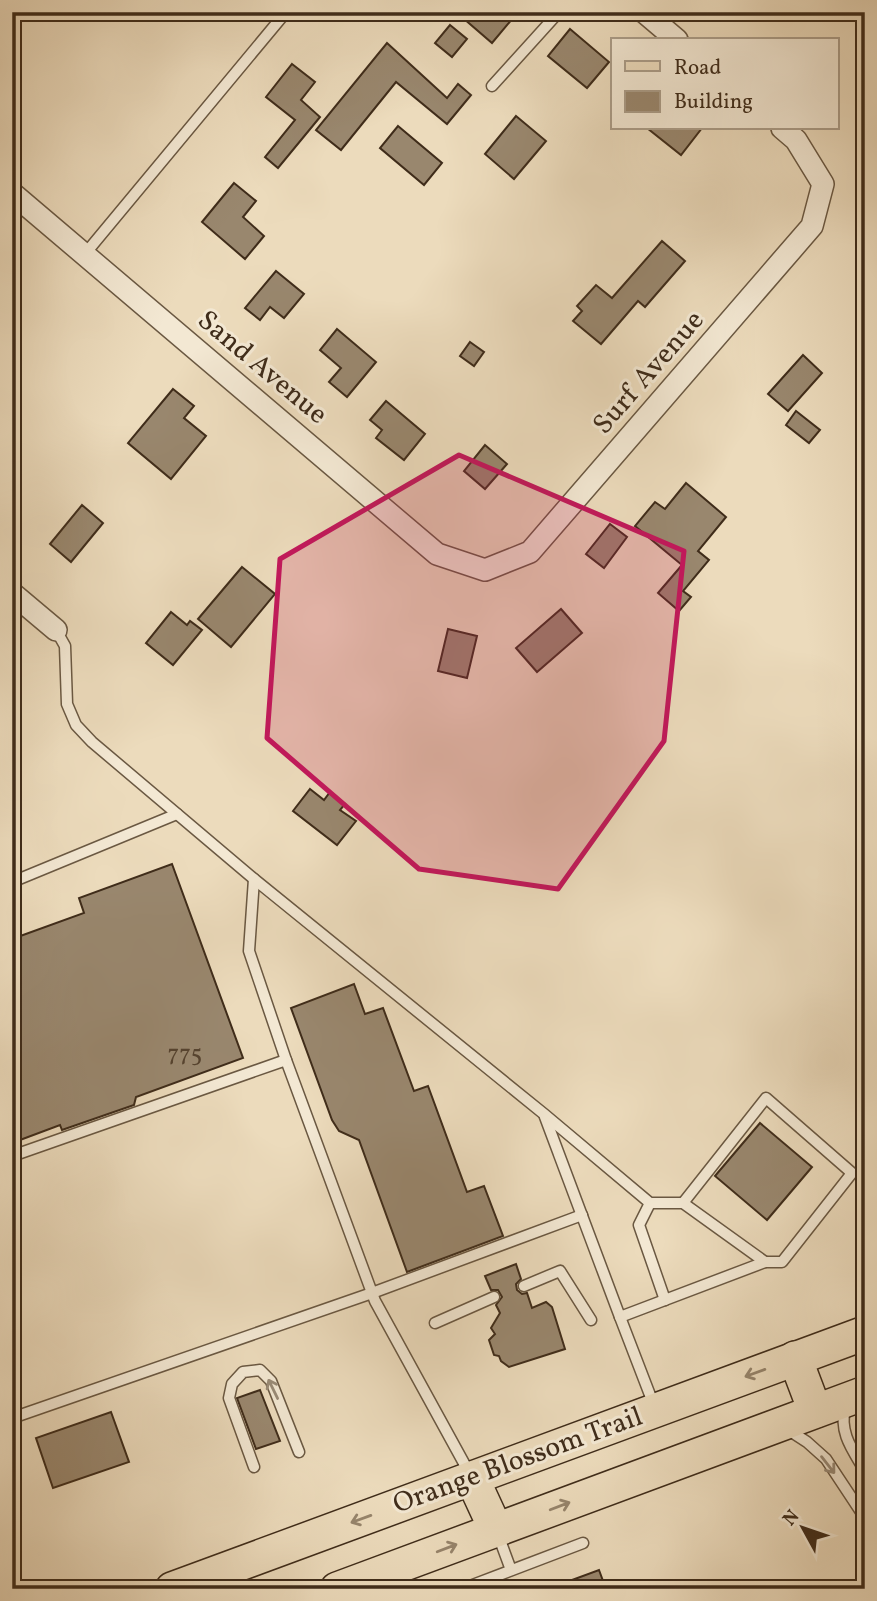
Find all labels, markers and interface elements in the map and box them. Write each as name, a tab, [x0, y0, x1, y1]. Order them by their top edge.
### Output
legend	[611, 38, 838, 130]
text: Road	[674, 54, 721, 83]
text: Building	[674, 88, 753, 117]
street label: Sand Avenue	[189, 302, 335, 434]
street label: Surf Avenue	[584, 303, 714, 443]
house number: 775	[168, 1038, 202, 1072]
one-way arrow	[744, 1368, 766, 1380]
one-way arrow	[266, 1379, 280, 1400]
street label: Orange Blossom Trail	[388, 1398, 648, 1524]
one-way arrow	[821, 1455, 836, 1473]
north arrow	[768, 1492, 838, 1562]
one-way arrow	[548, 1499, 570, 1511]
text: N	[777, 1505, 806, 1532]
one-way arrow	[351, 1514, 373, 1526]
one-way arrow	[435, 1541, 457, 1554]

